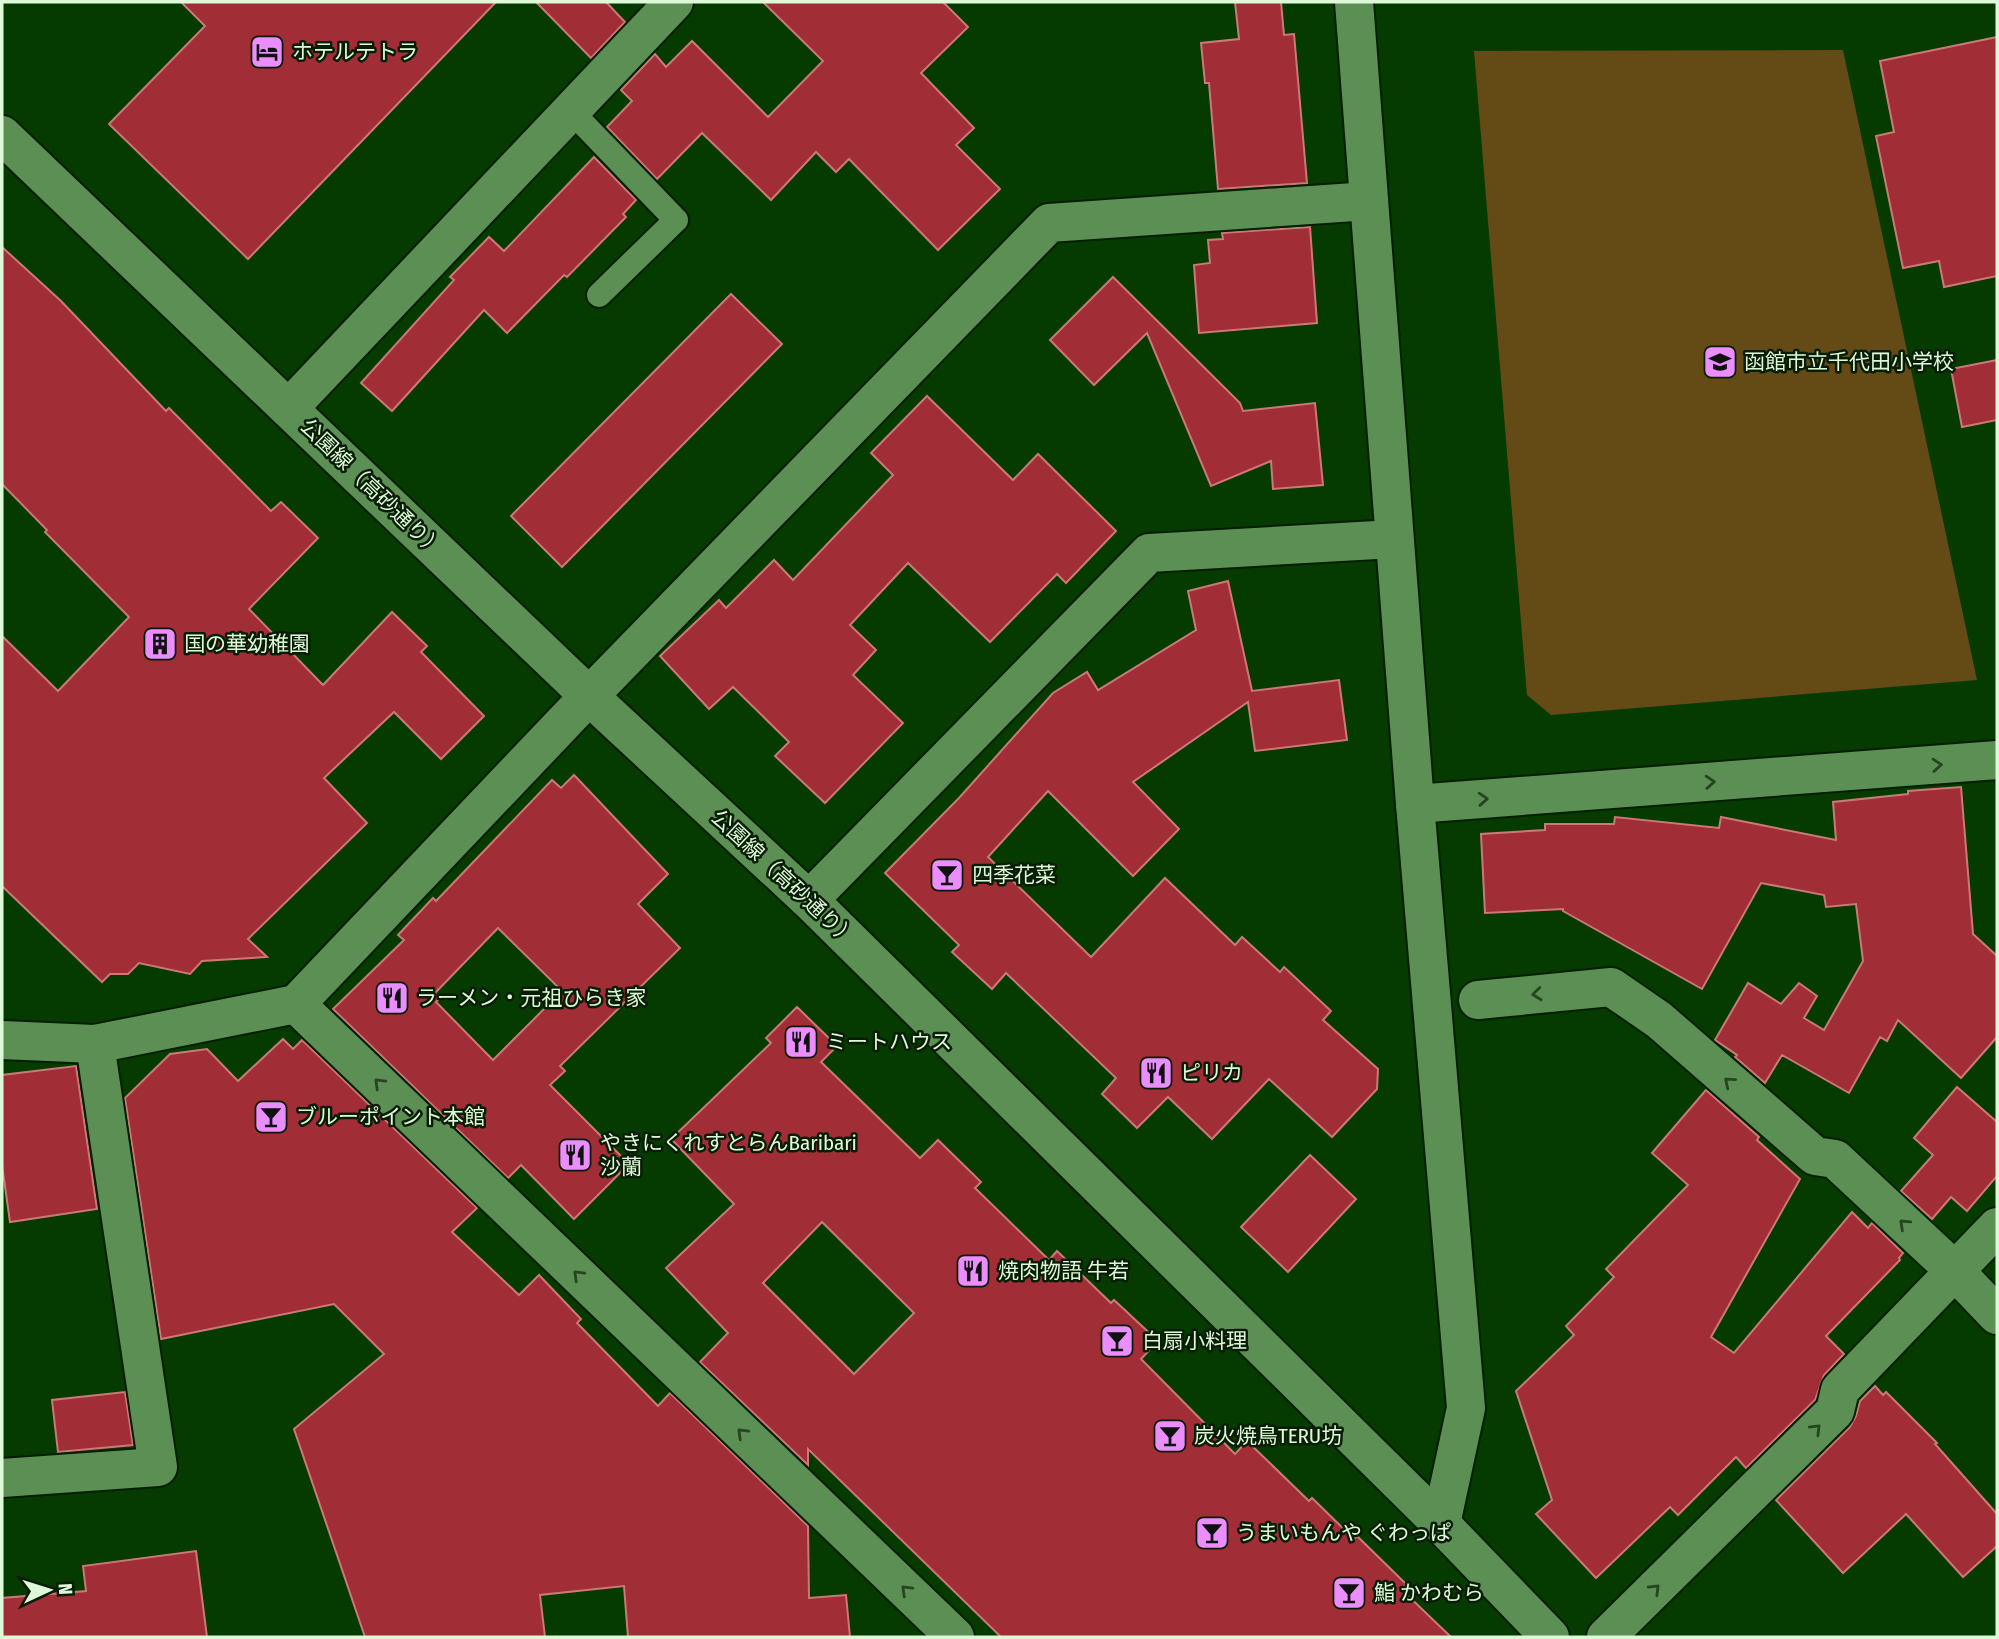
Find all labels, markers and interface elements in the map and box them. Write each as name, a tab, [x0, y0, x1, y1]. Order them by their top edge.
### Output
hotel icon: ホテルテトラ	[248, 33, 286, 71]
place label: ホテルテトラ	[292, 39, 418, 65]
school or university icon: 函館市立千代田小学校	[1701, 343, 1739, 381]
place label: 函館市立千代田小学校	[1744, 349, 1954, 375]
street label: 公園線（高砂通り）	[295, 413, 449, 563]
building icon: 国の華幼稚園	[141, 625, 179, 663]
place label: 国の華幼稚園	[184, 631, 310, 657]
one-way arrow	[1932, 758, 1943, 773]
one-way arrow	[1705, 775, 1716, 790]
one-way arrow	[1478, 792, 1489, 807]
street label: 公園線（高砂通り）	[706, 804, 862, 952]
bar icon: 四季花菜	[928, 856, 966, 894]
place label: 四季花菜	[972, 862, 1056, 888]
restaurant icon: ラーメン・元祖ひらき家	[373, 979, 411, 1017]
place label: ラーメン・元祖ひらき家	[416, 985, 646, 1011]
one-way arrow	[1531, 986, 1542, 1001]
restaurant icon: ミートハウス	[782, 1023, 820, 1061]
place label: ミートハウス	[826, 1029, 952, 1055]
restaurant icon: ピリカ	[1137, 1054, 1175, 1092]
place label: ピリカ	[1180, 1060, 1243, 1086]
one-way arrow	[1725, 1078, 1737, 1091]
one-way arrow	[374, 1079, 387, 1092]
bar icon: ブルーポイント本館	[252, 1098, 290, 1136]
place label: ブルーポイント本館	[296, 1104, 485, 1130]
place label: やきにくれすとらんBaribari 沙蘭	[600, 1130, 857, 1180]
restaurant icon: やきにくれすとらんBaribari 沙蘭	[556, 1136, 594, 1174]
one-way arrow	[1899, 1219, 1912, 1232]
restaurant icon: 焼肉物語 牛若	[954, 1252, 992, 1290]
place label: 焼肉物語 牛若	[998, 1258, 1129, 1284]
one-way arrow	[573, 1270, 586, 1283]
bar icon: 白扇小料理	[1098, 1322, 1136, 1360]
place label: 白扇小料理	[1142, 1328, 1247, 1354]
bar icon: 炭火焼鳥TERU坊	[1151, 1417, 1189, 1455]
place label: 炭火焼鳥TERU坊	[1194, 1423, 1342, 1449]
one-way arrow	[1808, 1425, 1821, 1438]
one-way arrow	[737, 1428, 750, 1441]
bar icon: うまいもんや ぐわっぱ	[1193, 1514, 1231, 1552]
place label: うまいもんや ぐわっぱ	[1236, 1520, 1451, 1546]
north arrow	[14, 1555, 84, 1625]
bar icon: 鮨 かわむら	[1330, 1574, 1368, 1612]
place label: 鮨 かわむら	[1374, 1580, 1484, 1606]
text: N	[54, 1582, 77, 1595]
one-way arrow	[1646, 1585, 1659, 1598]
one-way arrow	[901, 1586, 914, 1599]

